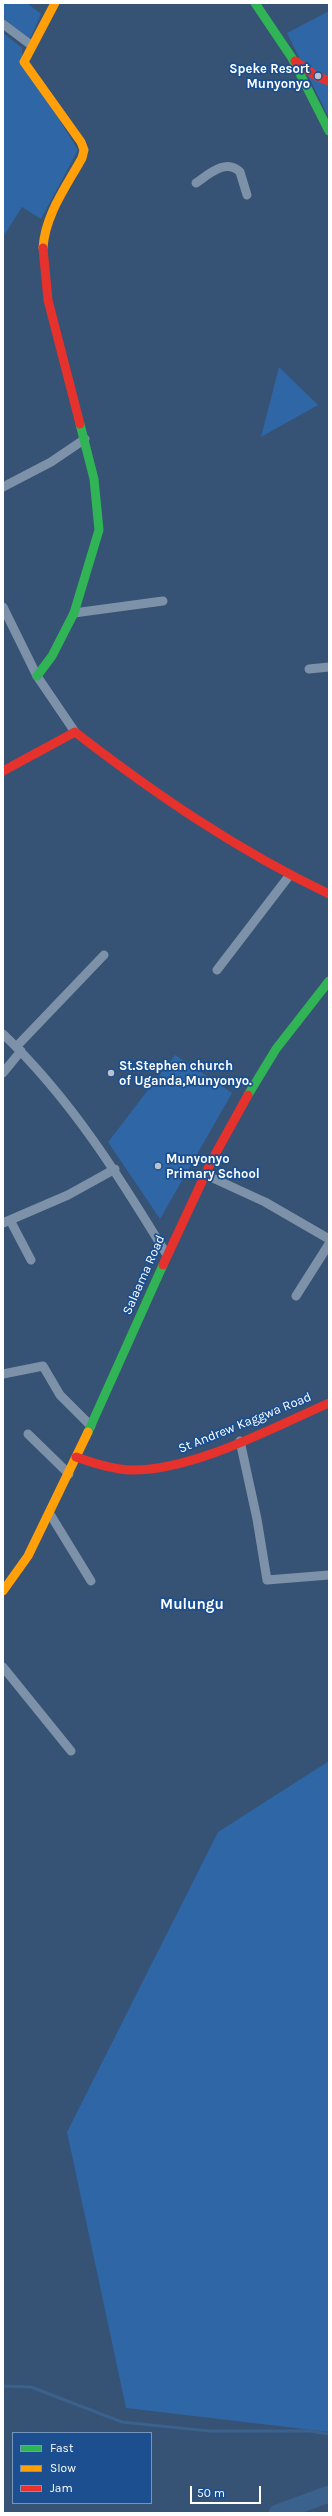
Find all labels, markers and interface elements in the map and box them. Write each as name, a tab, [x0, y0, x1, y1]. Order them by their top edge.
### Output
place label: Speke Resort Munyonyo	[229, 61, 310, 92]
marker: Speke Resort Munyonyo	[313, 71, 323, 81]
place label: St.Stephen church of Uganda,Munyonyo.	[119, 1058, 252, 1089]
marker: St.Stephen church of Uganda,Munyonyo.	[106, 1068, 116, 1078]
place label: Munyonyo Primary School	[166, 1151, 260, 1182]
marker: Munyonyo Primary School	[153, 1161, 163, 1171]
street label: Salaama Road	[120, 1233, 168, 1317]
street label: St Andrew Kaggwa Road	[176, 1389, 314, 1457]
district label: Mulungu	[160, 1596, 224, 1614]
legend	[12, 2432, 152, 2504]
text: Fast	[50, 2441, 73, 2455]
text: Slow	[50, 2461, 76, 2475]
scale bar	[192, 2478, 263, 2504]
text: Jam	[50, 2481, 73, 2495]
text: 50 m	[197, 2486, 225, 2500]

